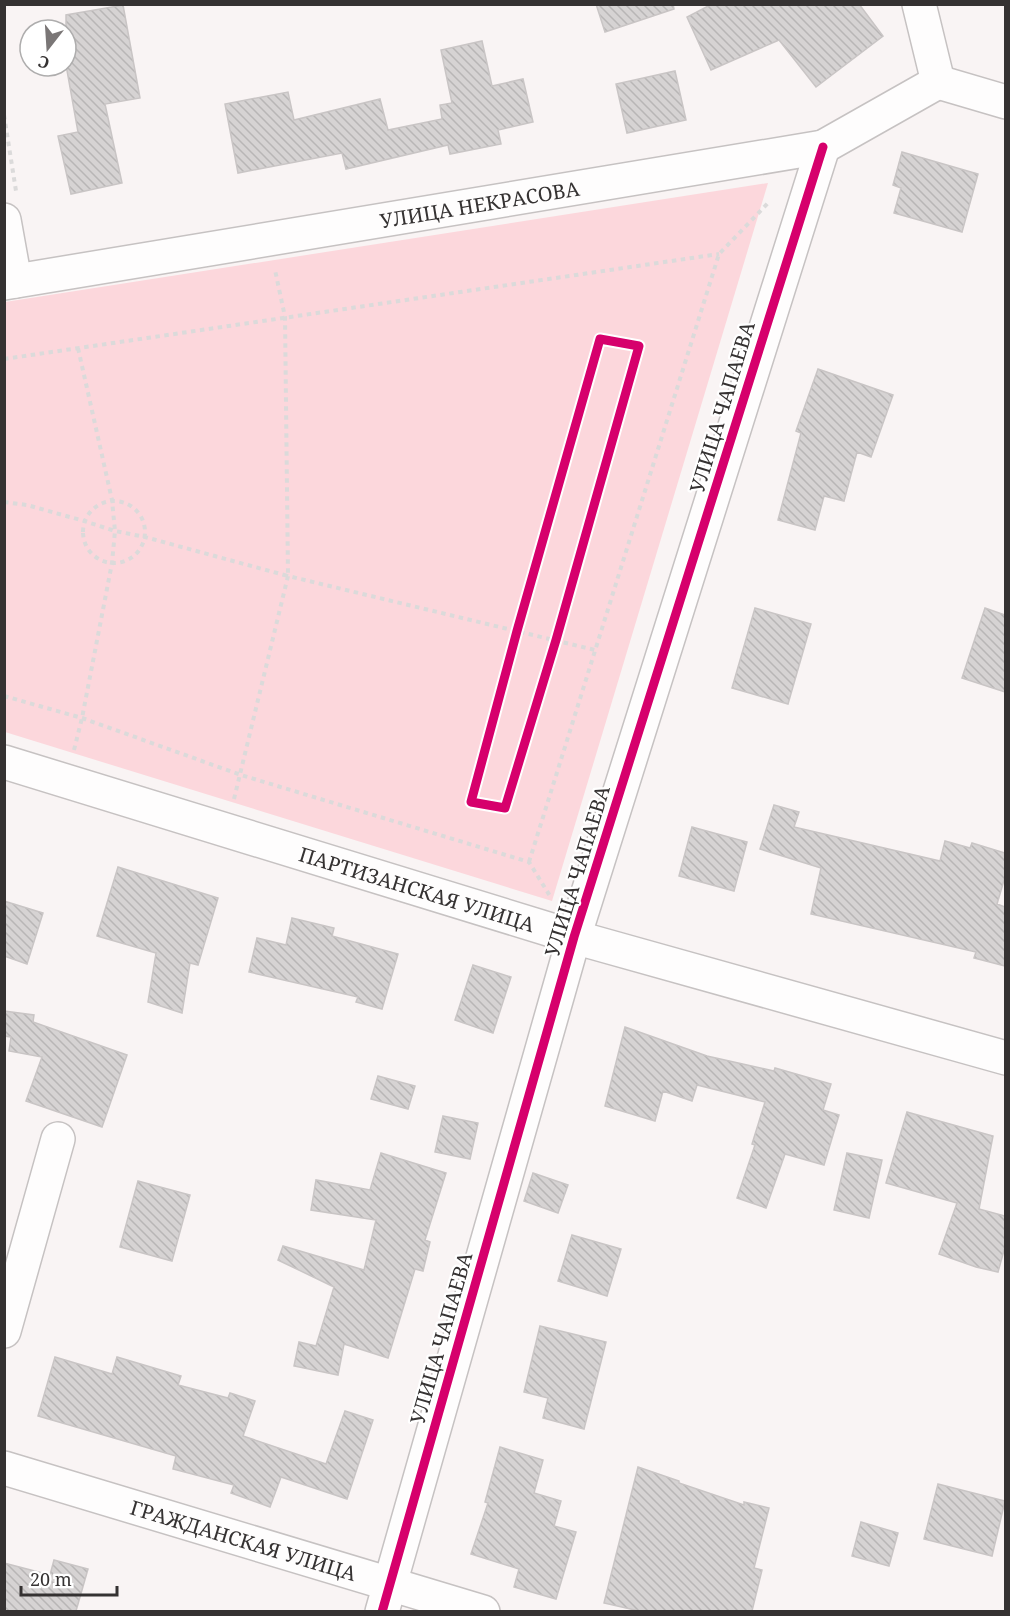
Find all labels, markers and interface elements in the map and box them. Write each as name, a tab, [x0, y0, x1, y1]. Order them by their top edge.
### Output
north arrow	[18, 18, 78, 78]
text: С	[35, 50, 52, 74]
street label: УЛИЦА НЕКРАСОВА	[378, 174, 582, 234]
street label: УЛИЦА ЧАПАЕВА	[683, 317, 761, 496]
street label: УЛИЦА ЧАПАЕВА	[538, 781, 616, 960]
street label: ПАРТИЗАНСКАЯ УЛИЦА	[296, 840, 539, 938]
street label: УЛИЦА ЧАПАЕВА	[404, 1248, 479, 1427]
street label: ГРАЖДАНСКАЯ УЛИЦА	[127, 1493, 360, 1587]
scale bar	[21, 1559, 117, 1597]
text: 20 m	[30, 1567, 72, 1591]

